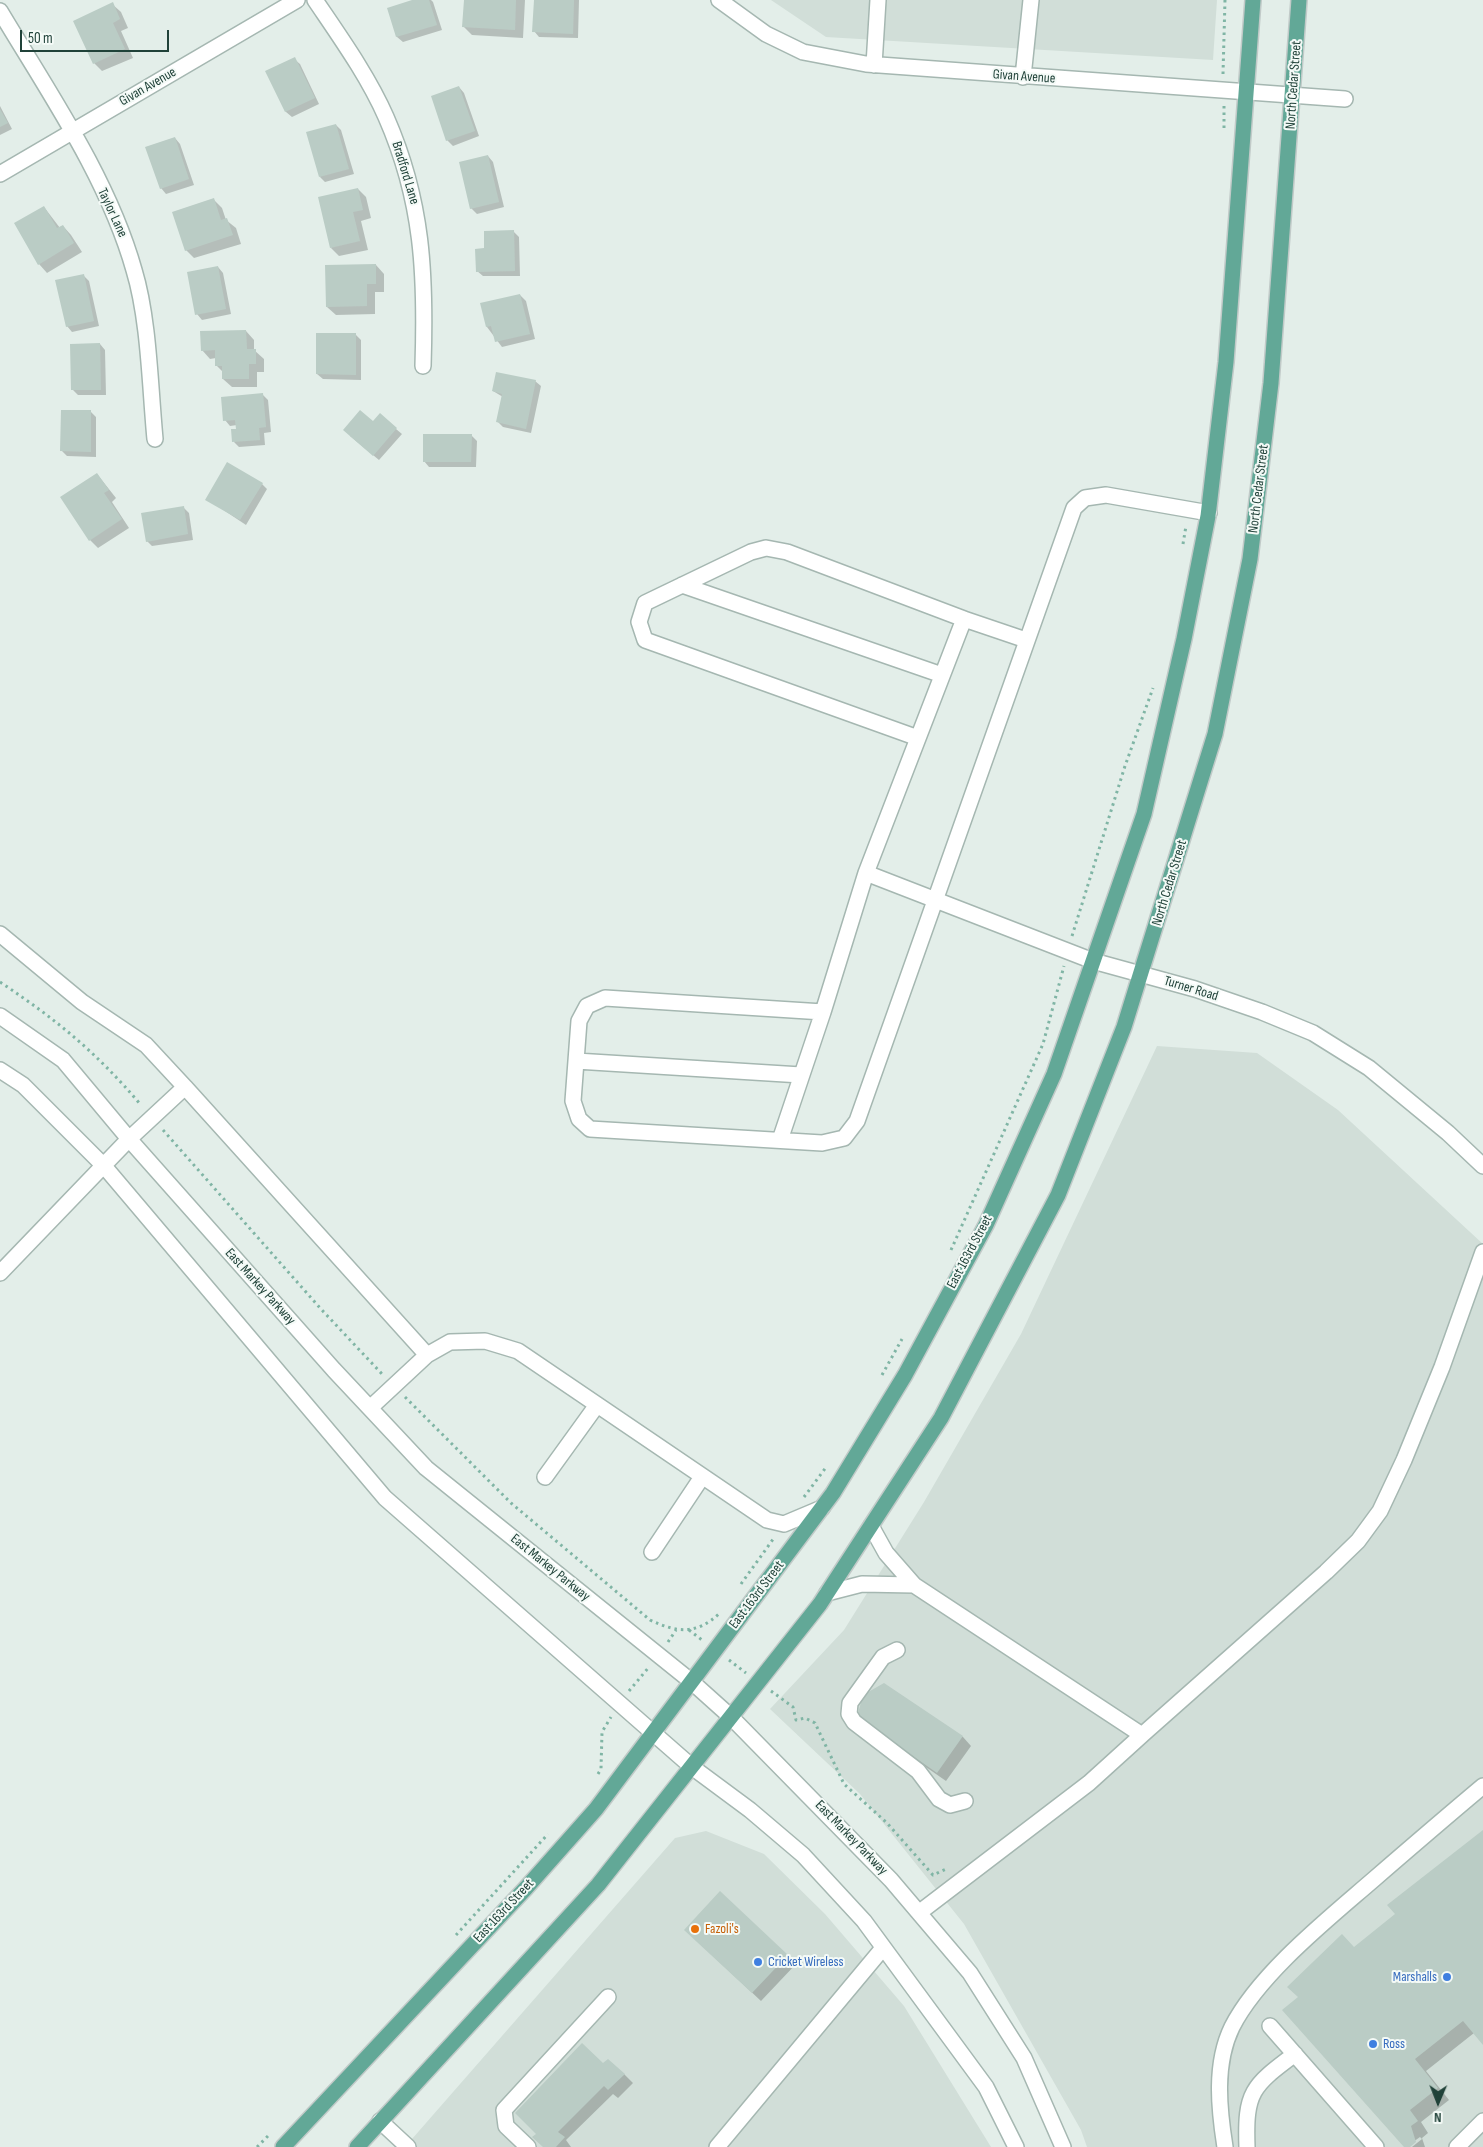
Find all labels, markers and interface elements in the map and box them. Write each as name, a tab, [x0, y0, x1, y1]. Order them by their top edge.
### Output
scale bar	[22, 20, 171, 52]
text: 50 m	[28, 29, 53, 48]
street label: North Cedar Street	[1283, 40, 1305, 130]
street label: Givan Avenue	[117, 64, 179, 110]
street label: Givan Avenue	[992, 66, 1056, 88]
street label: Bradford Lane	[387, 140, 423, 206]
street label: Taylor Lane	[93, 186, 131, 240]
street label: North Cedar Street	[1245, 444, 1273, 534]
street label: North Cedar Street	[1149, 838, 1191, 928]
street label: Turner Road	[1162, 973, 1220, 1005]
street label: East 163rd Street	[944, 1212, 996, 1292]
street label: East Markey Parkway	[221, 1245, 299, 1329]
street label: East Markey Parkway	[507, 1531, 593, 1605]
street label: East 163rd Street	[726, 1558, 788, 1632]
street label: East Markey Parkway	[811, 1797, 891, 1879]
street label: East 163rd Street	[470, 1876, 538, 1946]
place label: Fazoli's	[705, 1921, 739, 1937]
marker: Fazoli's	[689, 1923, 701, 1935]
place label: Cricket Wireless	[768, 1954, 843, 1970]
marker: Cricket Wireless	[752, 1956, 764, 1968]
place label: Marshalls	[1393, 1969, 1437, 1985]
marker: Marshalls	[1441, 1971, 1453, 1983]
place label: Ross	[1383, 2036, 1405, 2052]
marker: Ross	[1367, 2038, 1379, 2050]
north arrow	[1413, 2077, 1463, 2127]
text: N	[1434, 2109, 1442, 2126]

